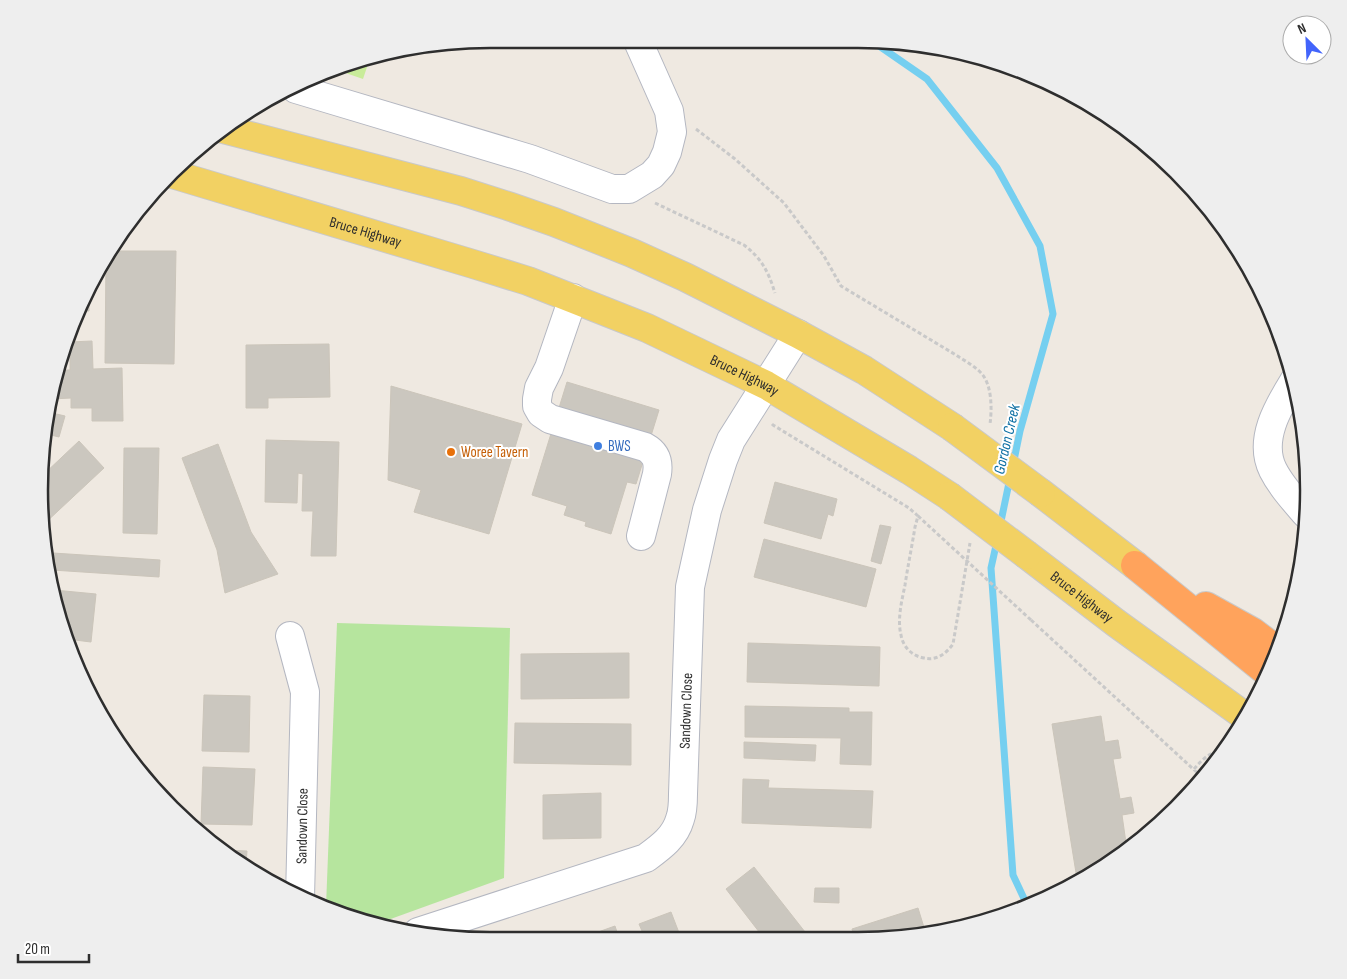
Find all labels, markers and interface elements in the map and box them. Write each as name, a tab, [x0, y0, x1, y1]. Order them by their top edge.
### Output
north arrow	[1282, 15, 1332, 65]
text: N	[1295, 19, 1309, 38]
street label: Bruce Highway	[327, 213, 404, 252]
street label: Bruce Highway	[707, 351, 782, 401]
water label: Gordon Creek	[990, 402, 1025, 476]
place label: BWS	[608, 437, 631, 456]
marker: BWS	[592, 440, 604, 452]
place label: Woree Tavern	[461, 443, 528, 462]
marker: Woree Tavern	[445, 446, 457, 458]
street label: Bruce Highway	[1046, 567, 1117, 627]
street label: Sandown Close	[676, 673, 697, 749]
street label: Sandown Close	[292, 788, 313, 864]
scale bar	[18, 932, 89, 964]
text: 20 m	[25, 940, 50, 959]

